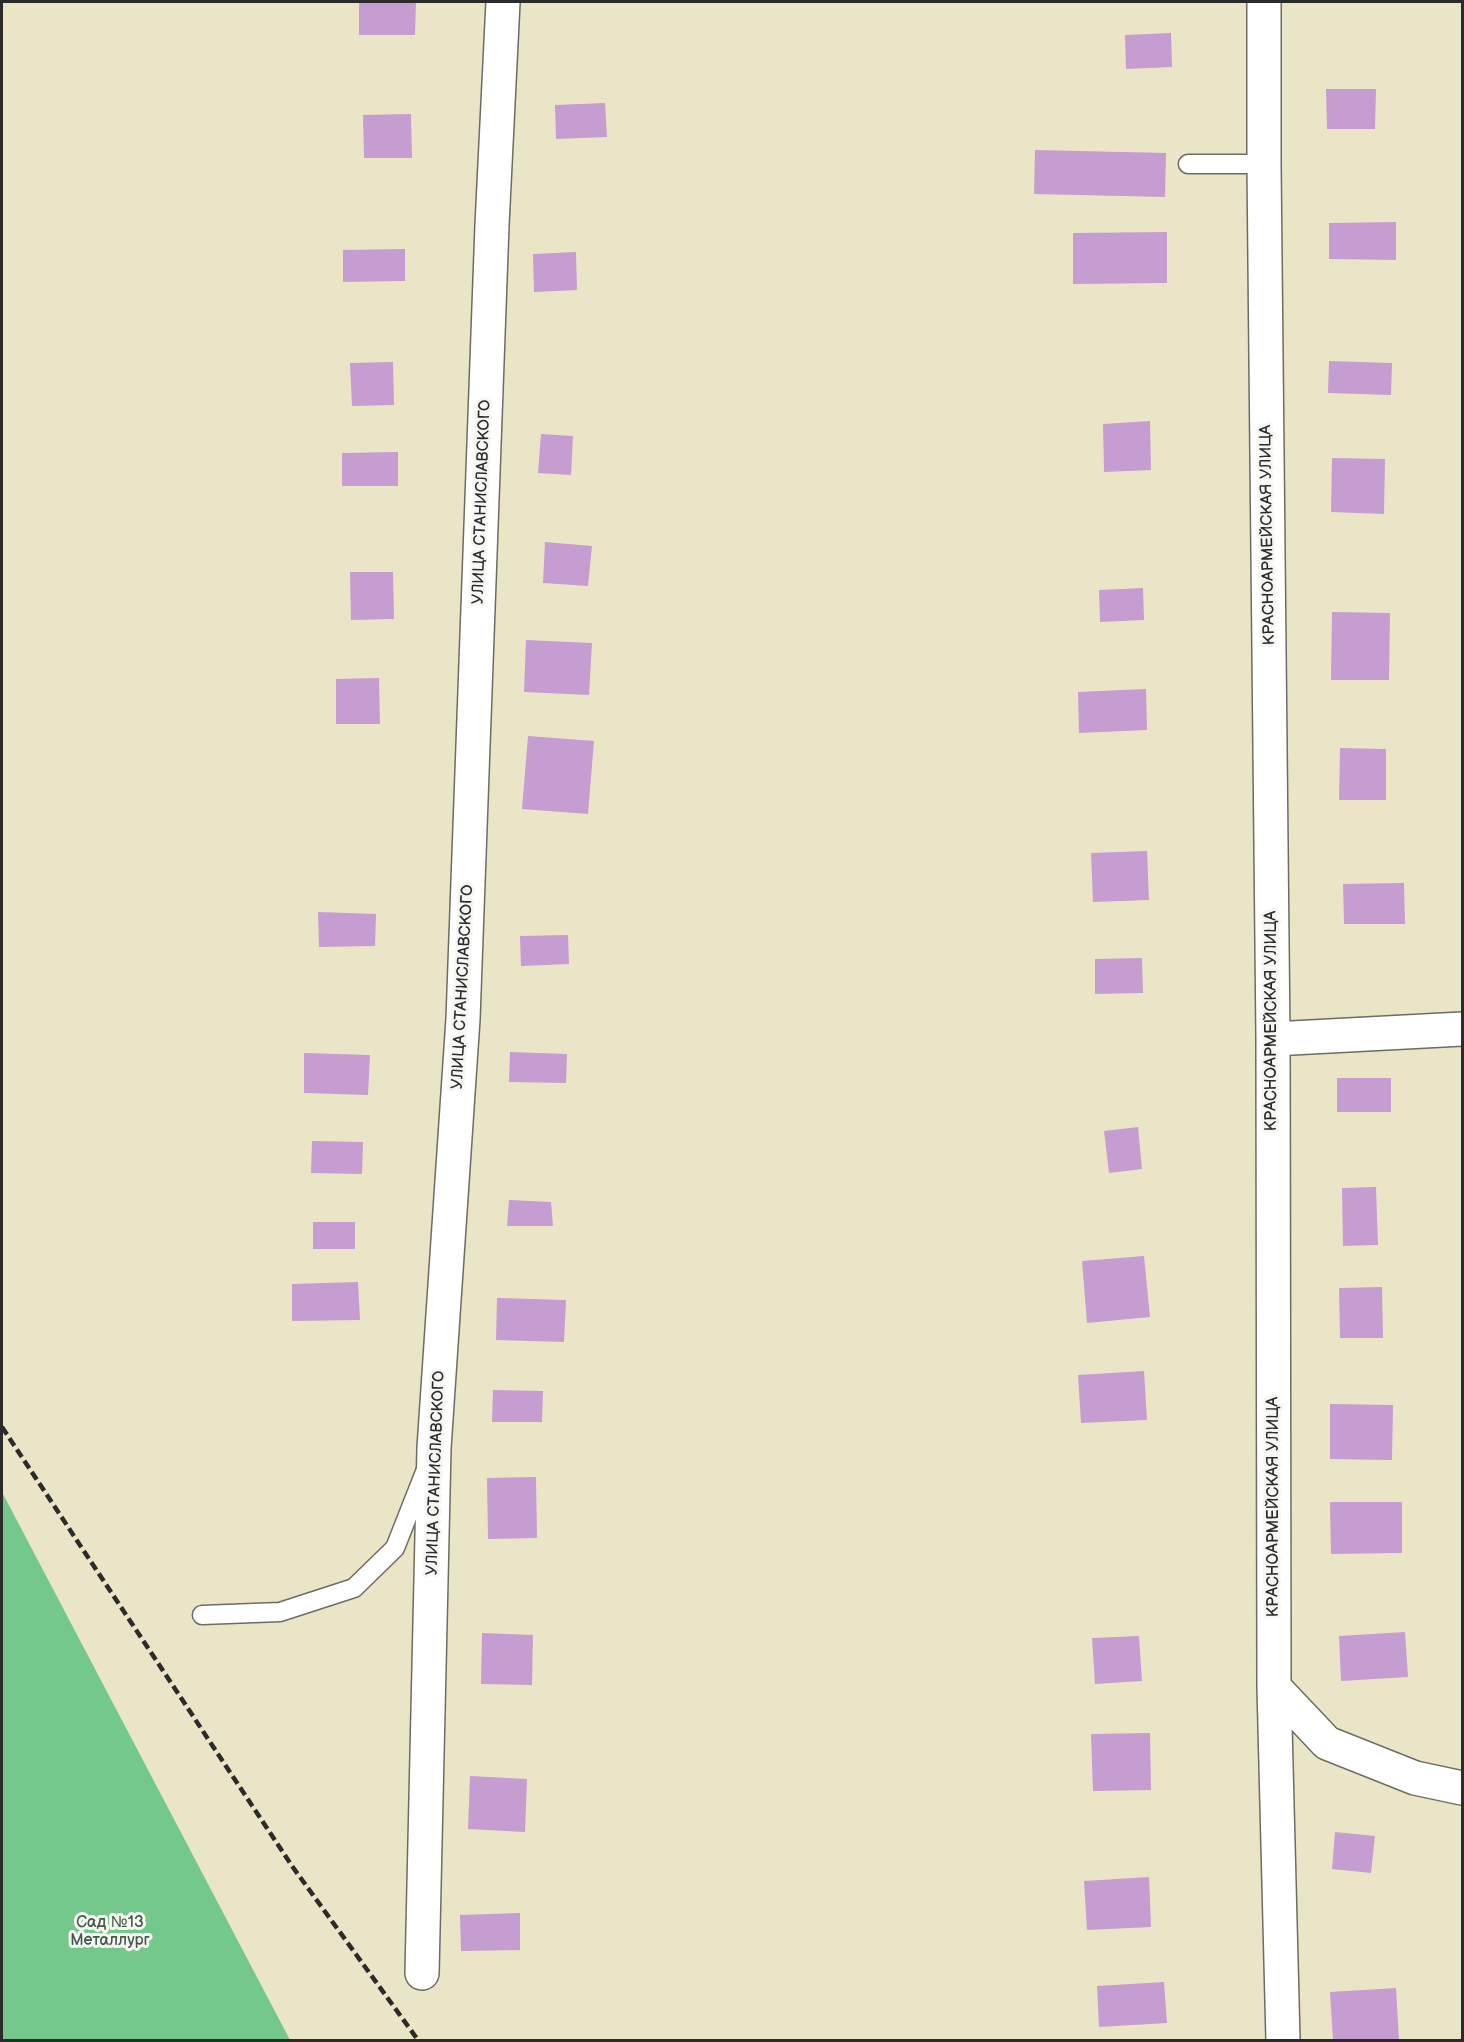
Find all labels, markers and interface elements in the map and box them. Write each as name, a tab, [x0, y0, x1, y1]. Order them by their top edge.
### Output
street label: УЛИЦА СТАНИСЛАВСКОГО	[469, 399, 495, 605]
street label: КРАСНОАРМЕЙСКАЯ УЛИЦА	[1256, 425, 1280, 645]
street label: УЛИЦА СТАНИСЛАВСКОГО	[448, 884, 478, 1090]
street label: КРАСНОАРМЕЙСКАЯ УЛИЦА	[1262, 911, 1282, 1131]
street label: УЛИЦА СТАНИСЛАВСКОГО	[423, 1370, 449, 1576]
street label: КРАСНОАРМЕЙСКАЯ УЛИЦА	[1264, 1397, 1284, 1617]
park label: Сад №13 Металлург	[70, 1913, 150, 1951]

